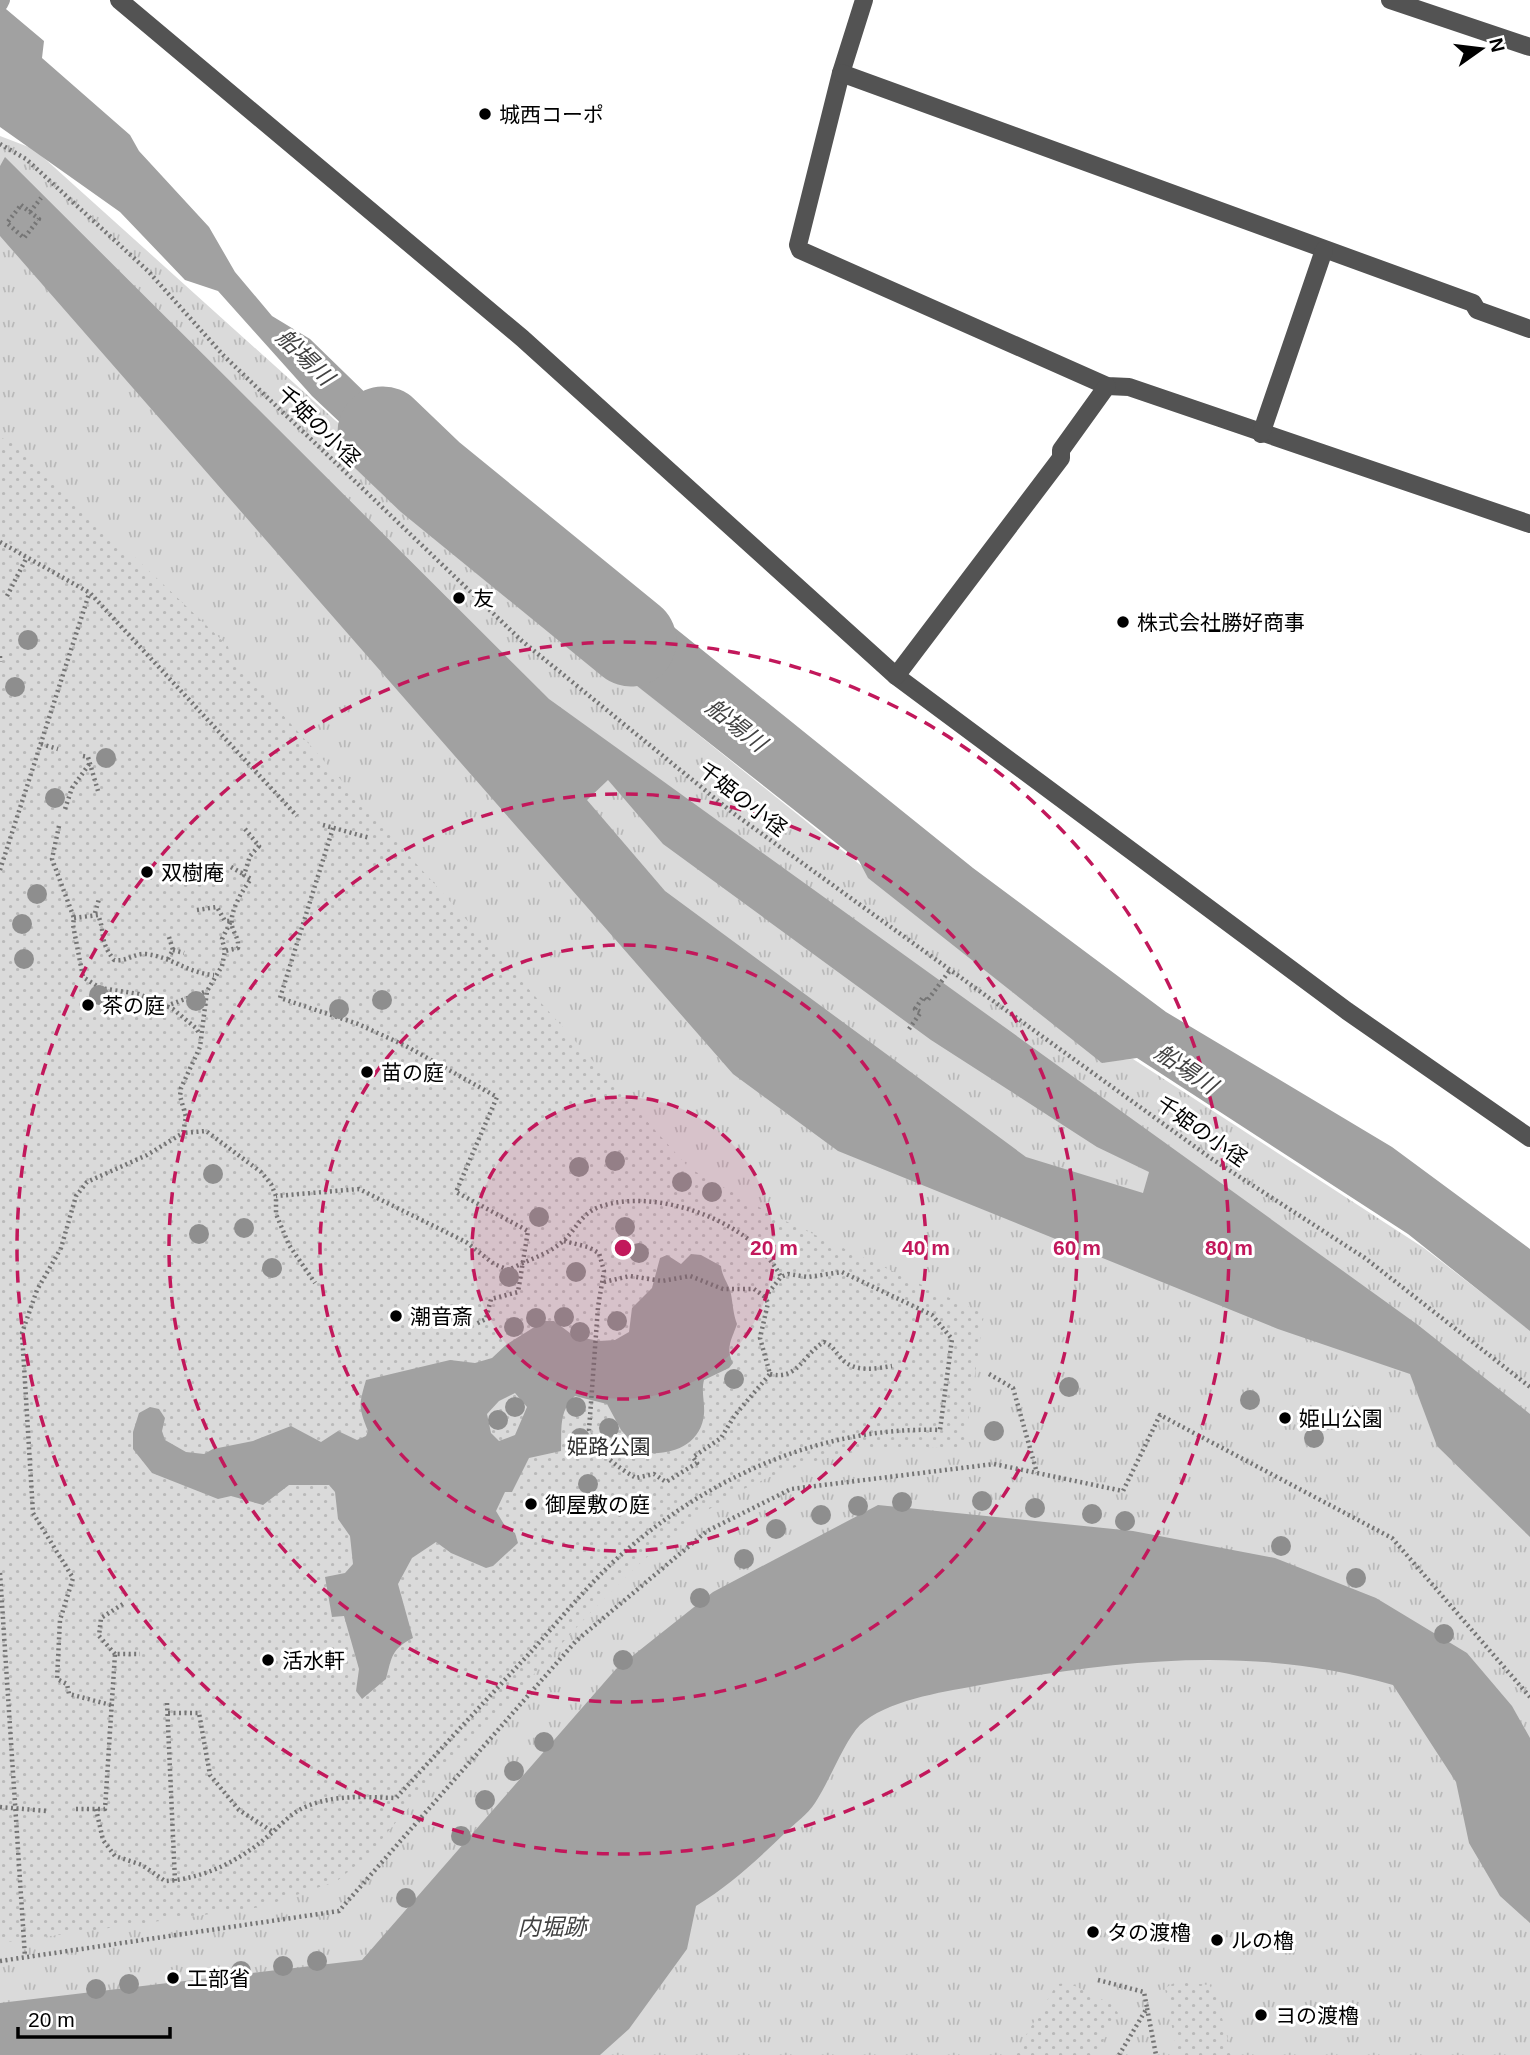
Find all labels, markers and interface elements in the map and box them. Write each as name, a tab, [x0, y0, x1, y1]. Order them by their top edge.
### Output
north arrow	[1446, 14, 1516, 84]
text: N	[1485, 36, 1509, 54]
place label: 城西コーポ	[499, 103, 604, 126]
marker: 城西コーポ	[477, 106, 493, 122]
water label: 船場川	[271, 324, 341, 392]
street label: 千姫の小径	[273, 381, 365, 471]
place label: 友	[473, 587, 494, 610]
marker: 友	[451, 590, 467, 606]
place label: 株式会社勝好商事	[1137, 611, 1305, 634]
marker: 株式会社勝好商事	[1115, 614, 1131, 630]
water label: 船場川	[701, 694, 774, 758]
street label: 千姫の小径	[695, 758, 791, 840]
place label: 双樹庵	[161, 861, 224, 884]
marker: 双樹庵	[139, 864, 155, 880]
place label: 茶の庭	[102, 994, 165, 1017]
marker: 茶の庭	[80, 997, 96, 1013]
water label: 船場川	[1150, 1039, 1224, 1101]
place label: 苗の庭	[381, 1061, 444, 1084]
marker: 苗の庭	[359, 1064, 375, 1080]
street label: 千姫の小径	[1152, 1091, 1252, 1171]
centre of rings	[611, 1236, 635, 1260]
text: 20 m	[750, 1236, 798, 1259]
text: 40 m	[902, 1236, 950, 1259]
text: 60 m	[1053, 1236, 1101, 1259]
text: 80 m	[1205, 1236, 1253, 1259]
place label: 潮音斎	[410, 1305, 473, 1328]
marker: 潮音斎	[388, 1308, 404, 1324]
place label: 姫山公園	[1299, 1407, 1383, 1430]
marker: 姫山公園	[1277, 1410, 1293, 1426]
park label: 姫路公園	[567, 1435, 651, 1458]
place label: 御屋敷の庭	[545, 1493, 650, 1516]
marker: 御屋敷の庭	[523, 1496, 539, 1512]
place label: 活水軒	[282, 1649, 345, 1672]
marker: 活水軒	[260, 1652, 276, 1668]
water label: 内堀跡	[518, 1914, 590, 1940]
place label: タの渡櫓	[1107, 1921, 1191, 1944]
marker: タの渡櫓	[1085, 1924, 1101, 1940]
place label: ルの櫓	[1231, 1929, 1294, 1952]
marker: ルの櫓	[1209, 1932, 1225, 1948]
place label: 工部省	[187, 1967, 250, 1990]
marker: 工部省	[165, 1970, 181, 1986]
scale bar	[18, 1996, 170, 2040]
place label: ヨの渡櫓	[1275, 2004, 1359, 2027]
marker: ヨの渡櫓	[1253, 2007, 1269, 2023]
text: 20 m	[28, 2008, 75, 2031]

